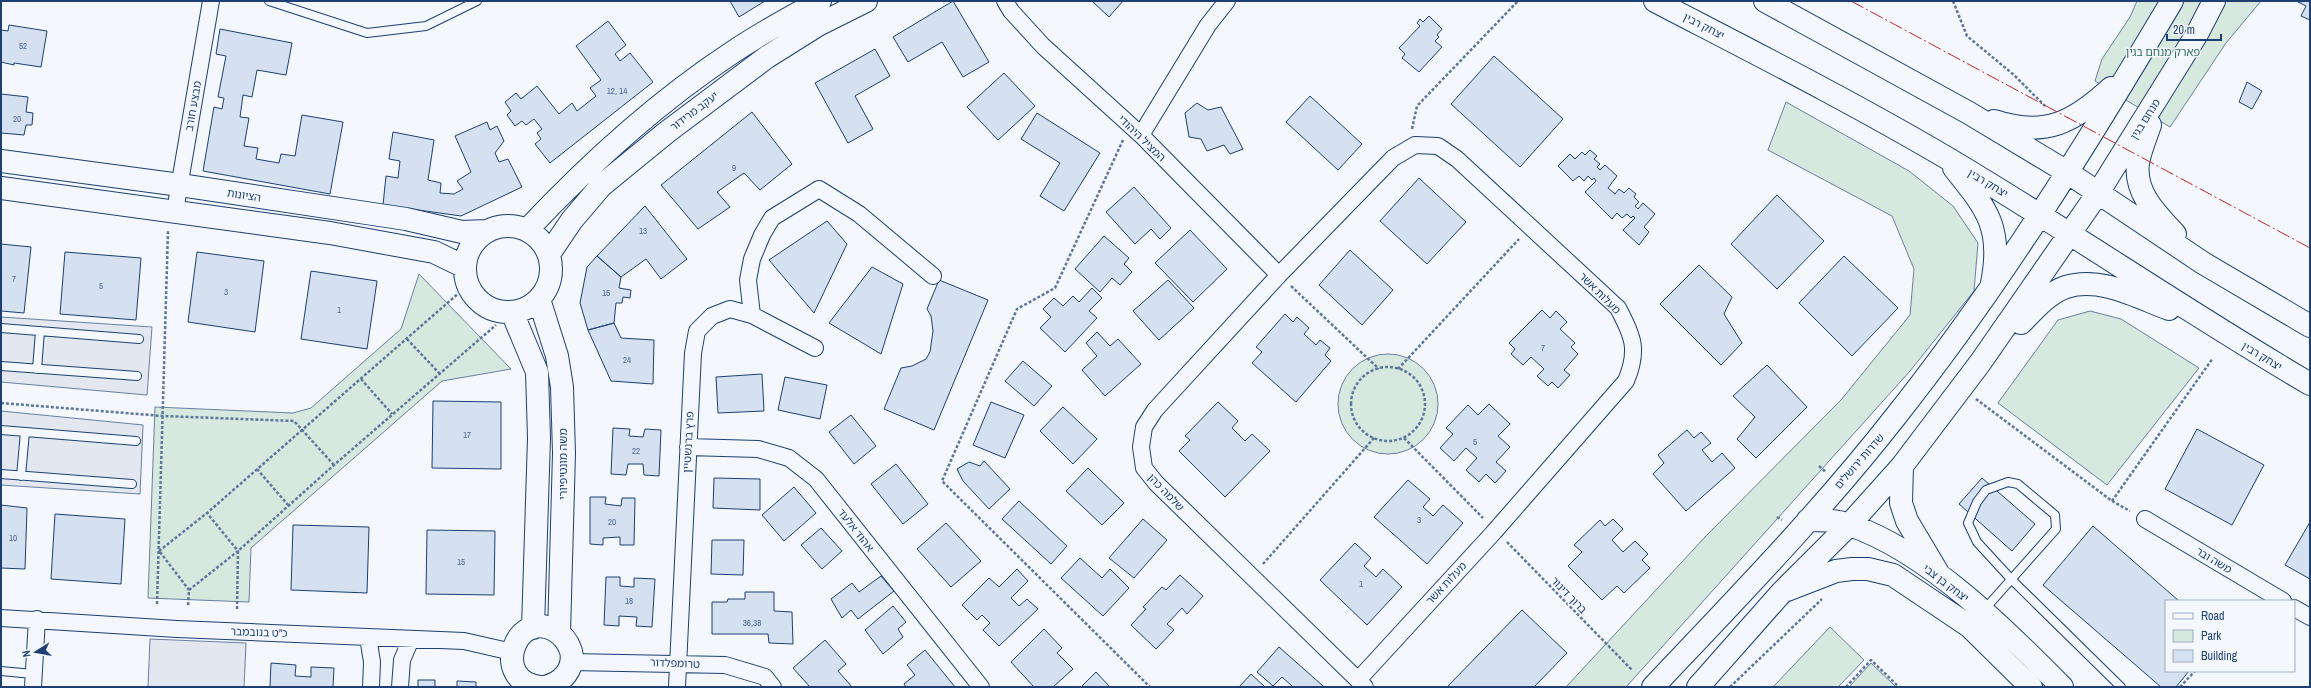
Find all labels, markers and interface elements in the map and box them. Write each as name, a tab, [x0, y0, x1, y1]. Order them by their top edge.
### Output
street label: יצחק רבין	[1681, 10, 1727, 42]
scale bar	[2167, 16, 2221, 42]
text: 20 m	[2173, 22, 2195, 38]
house number: 52	[19, 40, 27, 52]
park label: פארק מנחם בגין	[2126, 45, 2201, 59]
street label: מבצע חורב	[182, 80, 204, 132]
house number: 12, 14	[607, 85, 627, 97]
street label: יעקב מרידור	[667, 88, 721, 134]
street label: מנחם בגין	[2127, 96, 2163, 142]
street label: המציל היהודי	[1115, 112, 1169, 164]
house number: 20	[13, 113, 21, 125]
house number: 9	[732, 162, 736, 174]
street label: יצחק רבין	[1965, 166, 2011, 200]
street label: הציונות	[226, 185, 262, 205]
house number: 13	[639, 225, 647, 237]
street label: מעלות אשר	[1576, 269, 1624, 317]
house number: 7	[12, 273, 16, 285]
house number: 5	[99, 280, 103, 292]
house number: 3	[224, 286, 228, 298]
house number: 15	[602, 287, 610, 299]
house number: 1	[337, 304, 341, 316]
street label: יצחק רבין	[2239, 339, 2285, 373]
house number: 7	[1541, 342, 1545, 354]
house number: 24	[623, 354, 631, 366]
street label: פרץ ברנשטיין	[679, 410, 697, 473]
street label: משה מונטיפיורי	[556, 428, 570, 500]
house number: 17	[463, 429, 471, 441]
street label: שדרות ירושלים	[1831, 430, 1887, 492]
house number: 5	[1473, 436, 1477, 448]
house number: 22	[632, 445, 640, 457]
street label: שלמה כהן	[1145, 470, 1187, 514]
street label: אהוד אלעד	[835, 506, 877, 554]
house number: 3	[1417, 514, 1421, 526]
house number: 20	[608, 516, 616, 528]
house number: 10	[9, 532, 17, 544]
street label: משה ובר	[2193, 544, 2235, 576]
house number: 15	[457, 556, 465, 568]
street label: מעלות אשר	[1423, 559, 1469, 607]
street label: יצחק בן צבי	[1920, 561, 1972, 605]
street label: ברוך דינור	[1548, 574, 1590, 616]
house number: 1	[1359, 578, 1363, 590]
house number: 18	[625, 595, 633, 607]
legend	[2165, 600, 2295, 672]
text: Road	[2201, 608, 2225, 624]
house number: 36,38	[743, 617, 761, 629]
street label: כ"ט בנובמבר	[230, 624, 288, 640]
text: Park	[2201, 628, 2221, 644]
north arrow	[16, 632, 56, 672]
text: Building	[2201, 648, 2238, 664]
text: N	[19, 649, 34, 658]
street label: טרומפלדור	[650, 655, 700, 671]

